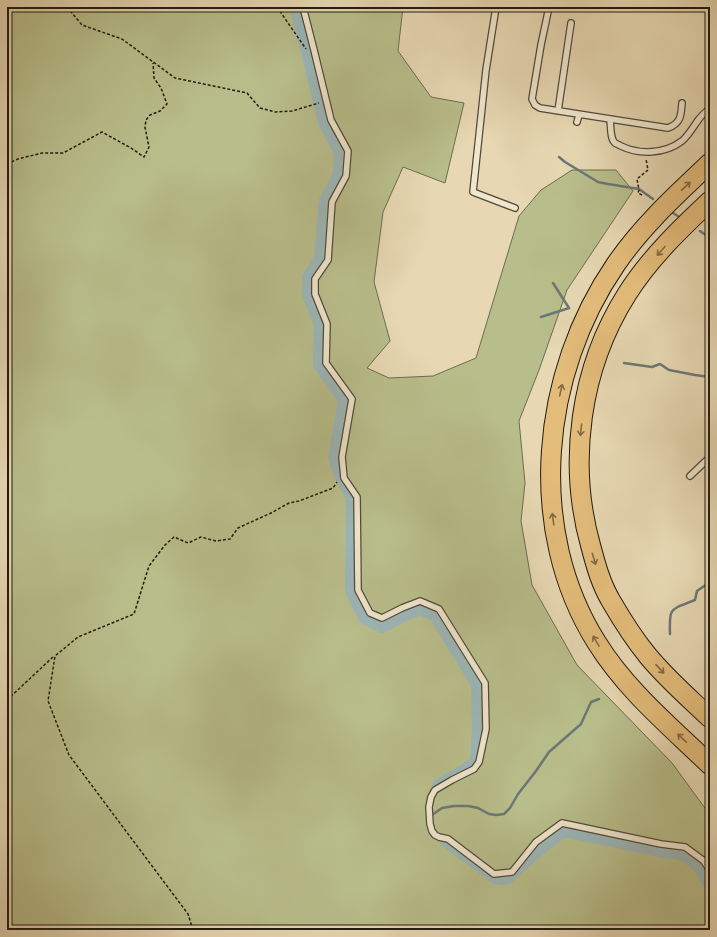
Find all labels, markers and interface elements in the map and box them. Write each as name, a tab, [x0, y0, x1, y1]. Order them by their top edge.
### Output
one-way arrow	[681, 181, 691, 191]
one-way arrow	[656, 246, 665, 256]
one-way arrow	[557, 384, 565, 397]
one-way arrow	[577, 424, 585, 437]
one-way arrow	[550, 513, 557, 526]
one-way arrow	[591, 552, 598, 565]
one-way arrow	[591, 635, 599, 647]
one-way arrow	[655, 664, 665, 674]
one-way arrow	[677, 734, 687, 743]

